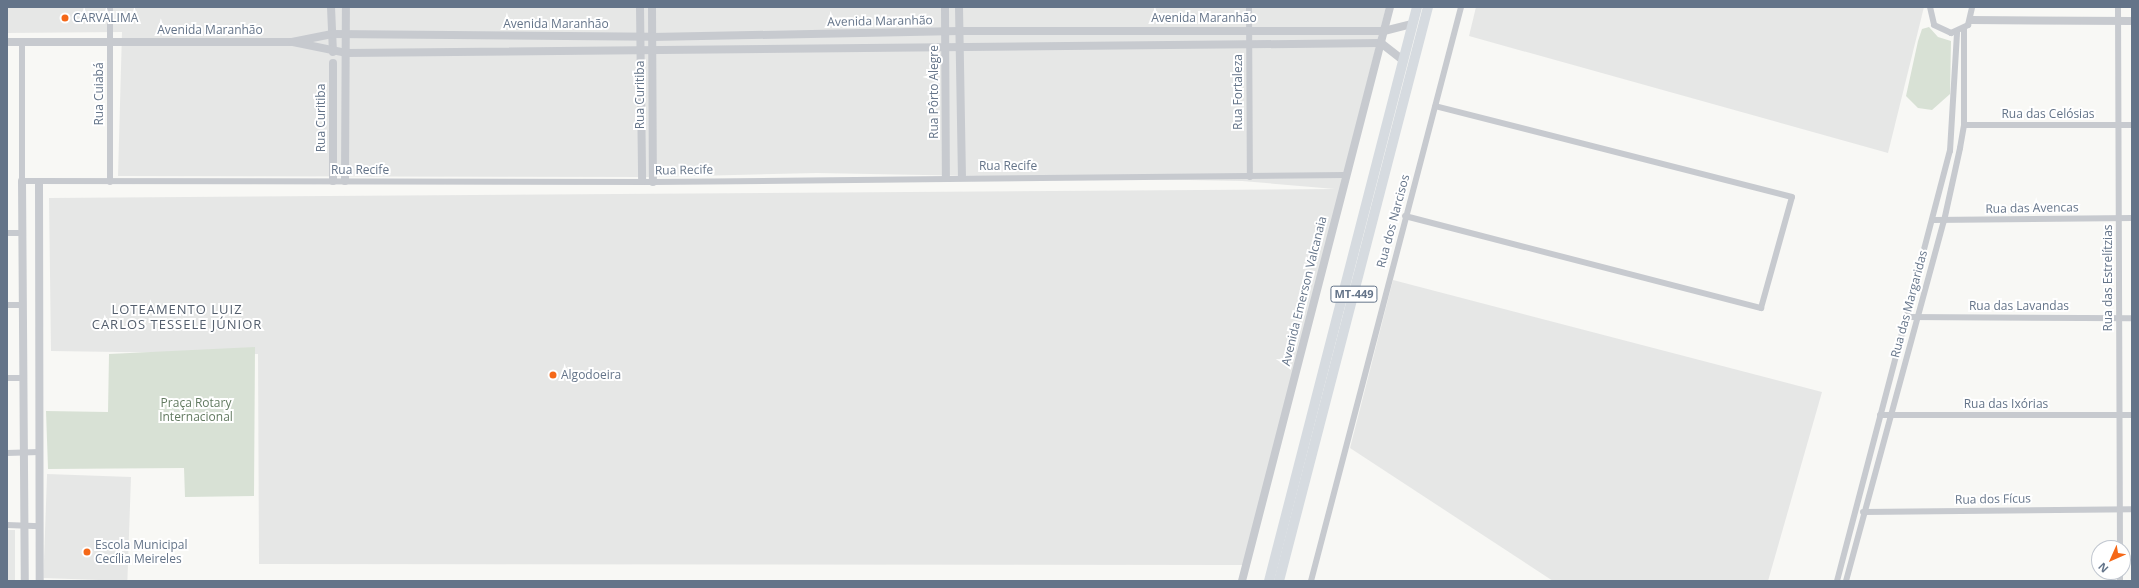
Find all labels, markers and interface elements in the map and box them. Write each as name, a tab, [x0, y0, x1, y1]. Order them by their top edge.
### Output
place label: CARVALIMA	[73, 11, 138, 25]
street label: Avenida Maranhão	[1151, 11, 1257, 25]
marker: CARVALIMA	[60, 13, 70, 23]
street label: Avenida Maranhão	[827, 13, 933, 29]
street label: Avenida Maranhão	[503, 17, 609, 31]
street label: Avenida Maranhão	[157, 23, 263, 37]
street label: Rua Pôrto Alegre	[927, 45, 941, 139]
street label: Rua Fortaleza	[1231, 54, 1245, 130]
street label: Rua Curitiba	[633, 61, 647, 129]
street label: Rua Cuiabá	[92, 62, 106, 126]
street label: Rua Curitiba	[314, 84, 328, 152]
street label: Rua das Celósias	[2001, 107, 2095, 121]
street label: Rua Recife	[979, 159, 1037, 173]
street label: Rua Recife	[655, 162, 713, 178]
street label: Rua Recife	[331, 163, 389, 177]
street label: Rua dos Narcisos	[1374, 173, 1412, 269]
street label: Rua das Avencas	[1985, 200, 2079, 216]
street label: Avenida Emerson Valcanaia	[1278, 215, 1330, 367]
street label: Rua das Estrelítzias	[2101, 224, 2115, 332]
street label: Rua das Margaridas	[1888, 249, 1930, 359]
road number: MT-449	[1330, 285, 1378, 303]
street label: Rua das Lavandas	[1969, 299, 2069, 313]
district label: LOTEAMENTO LUIZ CARLOS TESSELE JÚNIOR	[92, 302, 262, 333]
place label: Algodoeira	[561, 368, 621, 382]
marker: Algodoeira	[548, 370, 558, 380]
park label: Praça Rotary Internacional	[159, 396, 233, 424]
street label: Rua das Ixórias	[1964, 397, 2048, 411]
street label: Rua dos Fícus	[1955, 491, 2031, 507]
place label: Escola Municipal Cecília Meireles	[95, 538, 188, 566]
north arrow	[2091, 540, 2131, 580]
marker: Escola Municipal Cecília Meireles	[82, 547, 92, 557]
text: N	[2094, 560, 2111, 577]

